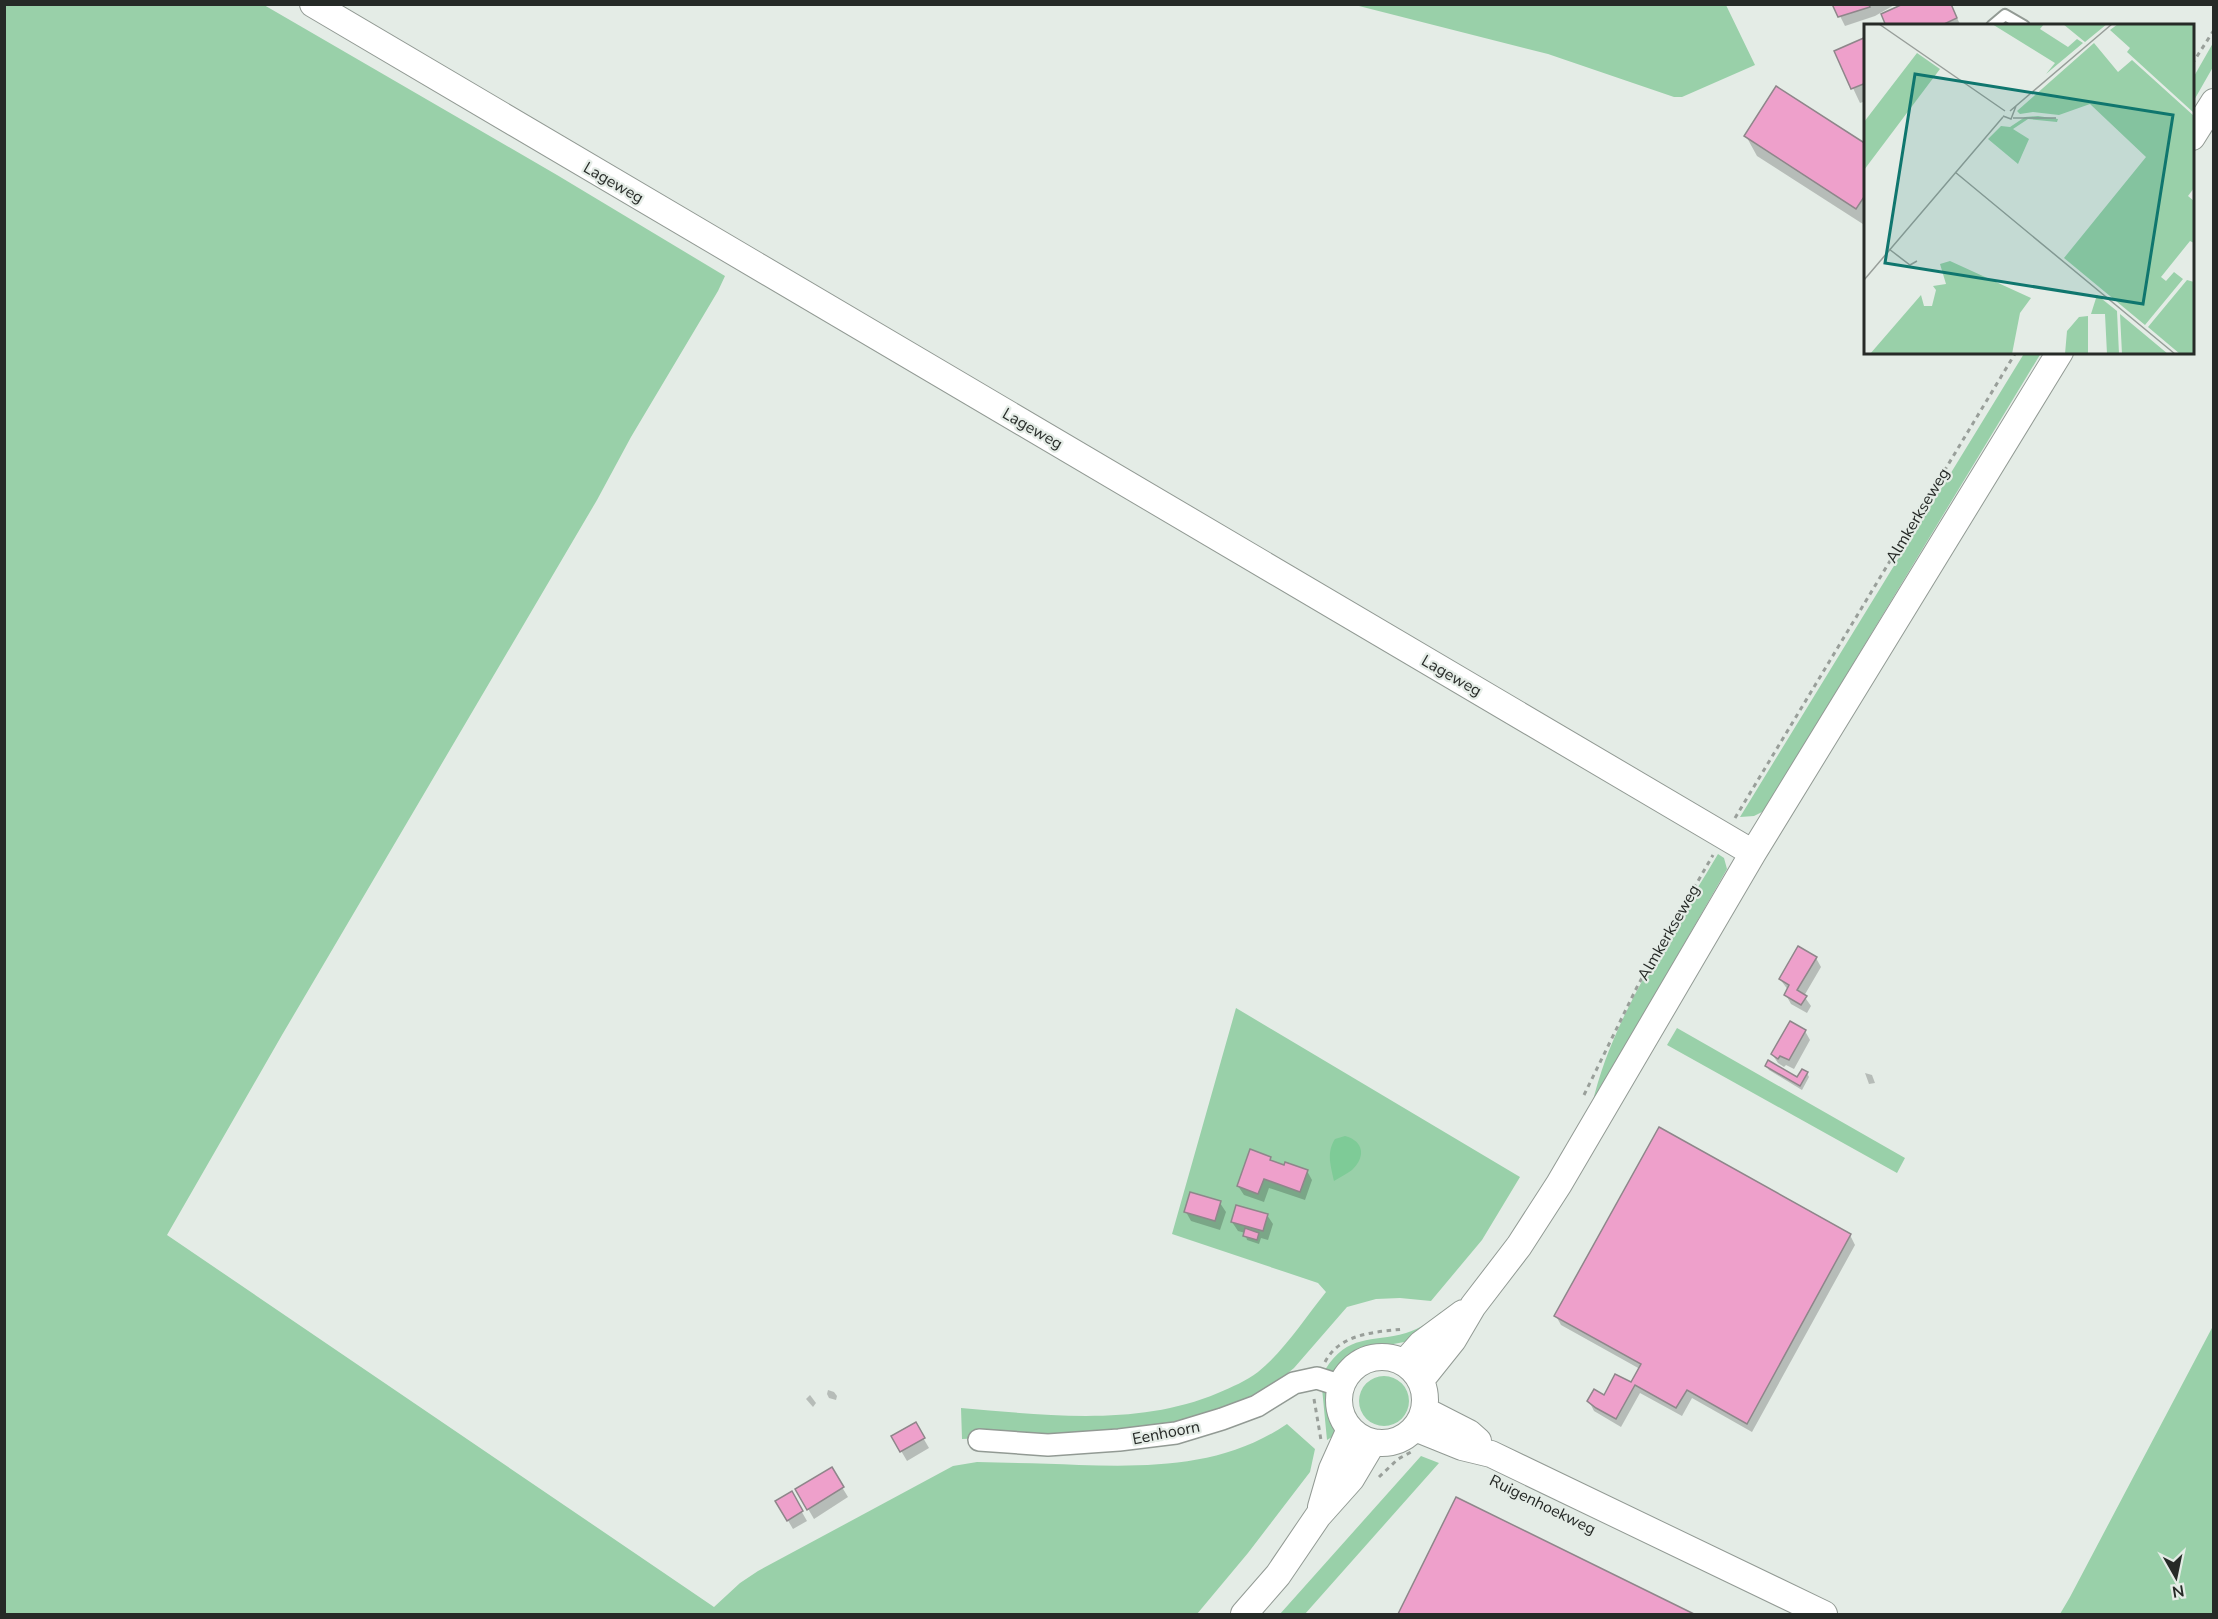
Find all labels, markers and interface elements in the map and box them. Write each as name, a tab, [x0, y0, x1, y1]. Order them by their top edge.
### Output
inset map	[1864, 24, 2194, 354]
street label: Lageweg	[579, 157, 648, 209]
street label: Lageweg	[998, 403, 1067, 455]
street label: Almkerkseweg	[1881, 464, 1955, 567]
street label: Lageweg	[1417, 650, 1486, 702]
street label: Almkerkseweg	[1633, 881, 1705, 984]
street label: Eenhoorn	[1130, 1416, 1202, 1450]
street label: Ruigenhoekweg	[1486, 1470, 1599, 1540]
north arrow	[2146, 1547, 2206, 1607]
text: N	[2171, 1579, 2186, 1603]

